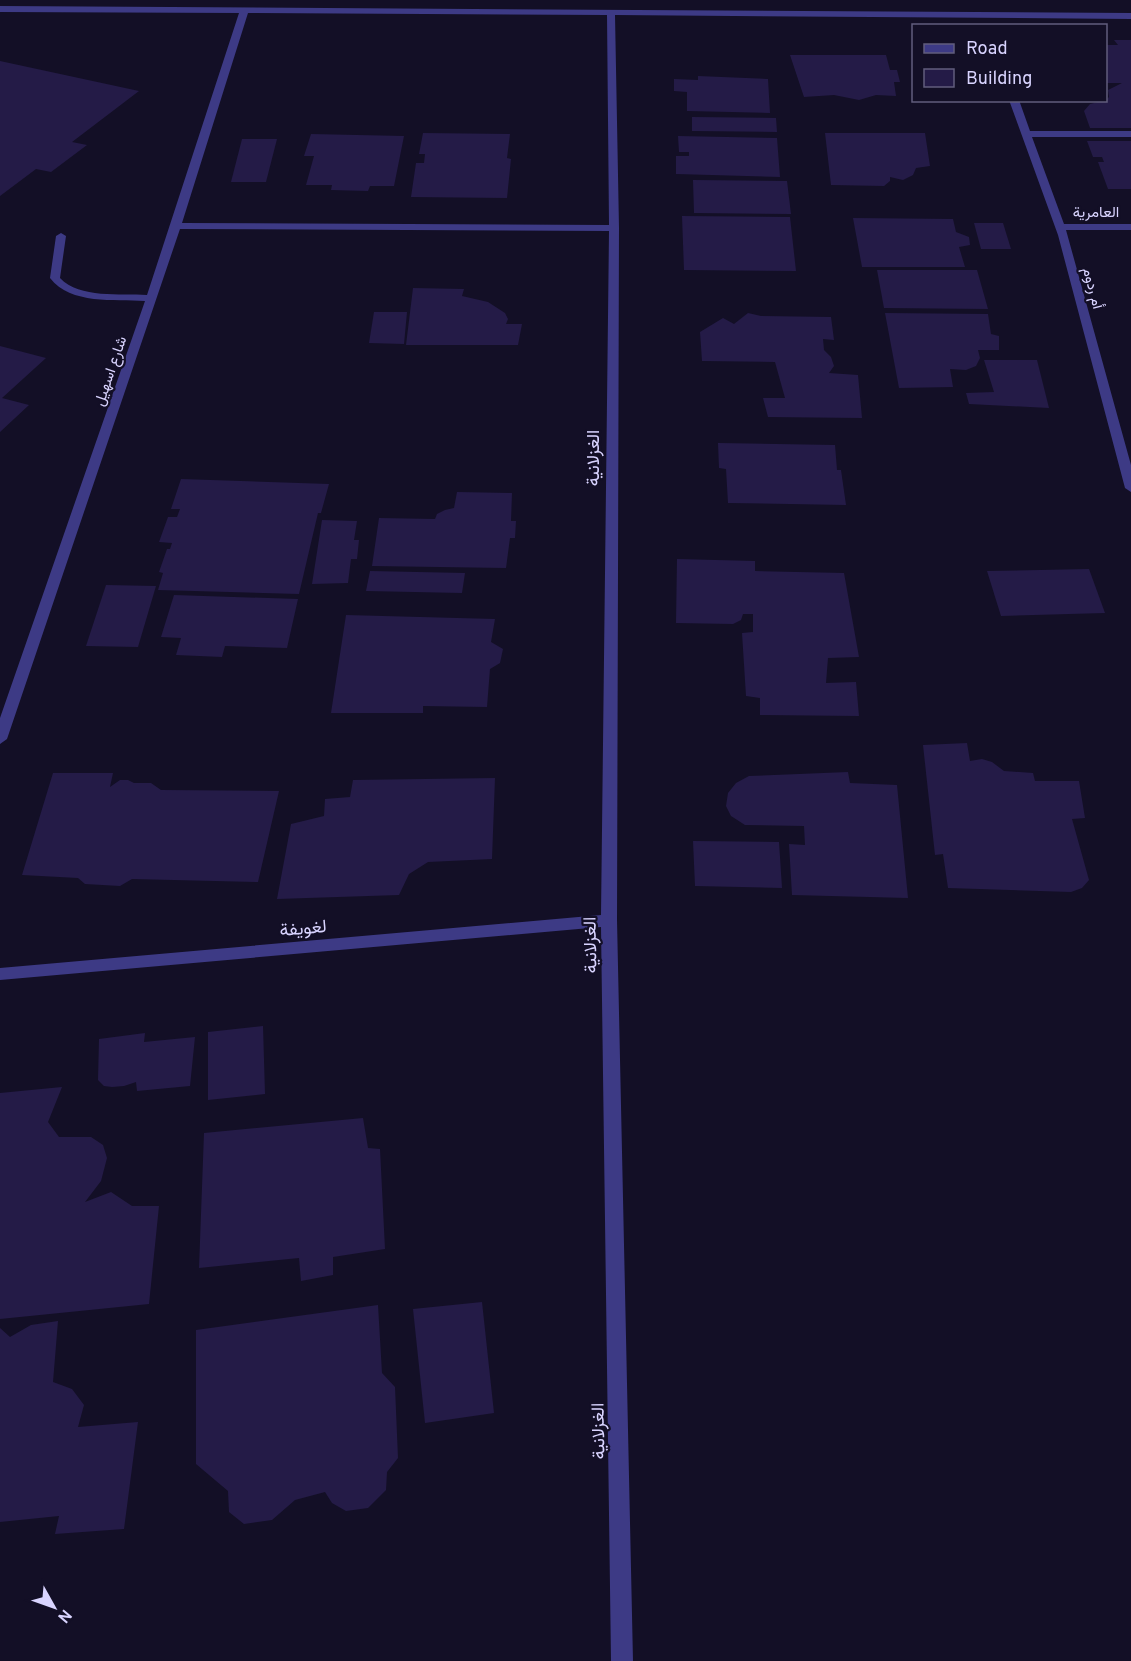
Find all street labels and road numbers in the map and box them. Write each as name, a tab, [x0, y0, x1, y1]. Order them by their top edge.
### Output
street label: العامرية	[1073, 204, 1119, 223]
street label: أم ردوم	[1077, 265, 1106, 312]
street label: شارع اسهيل	[91, 334, 132, 409]
street label: الغزلانية	[583, 430, 606, 486]
street label: لغويفة	[279, 916, 328, 943]
street label: الغزلانية	[580, 916, 603, 973]
street label: الغزلانية	[588, 1402, 611, 1459]

